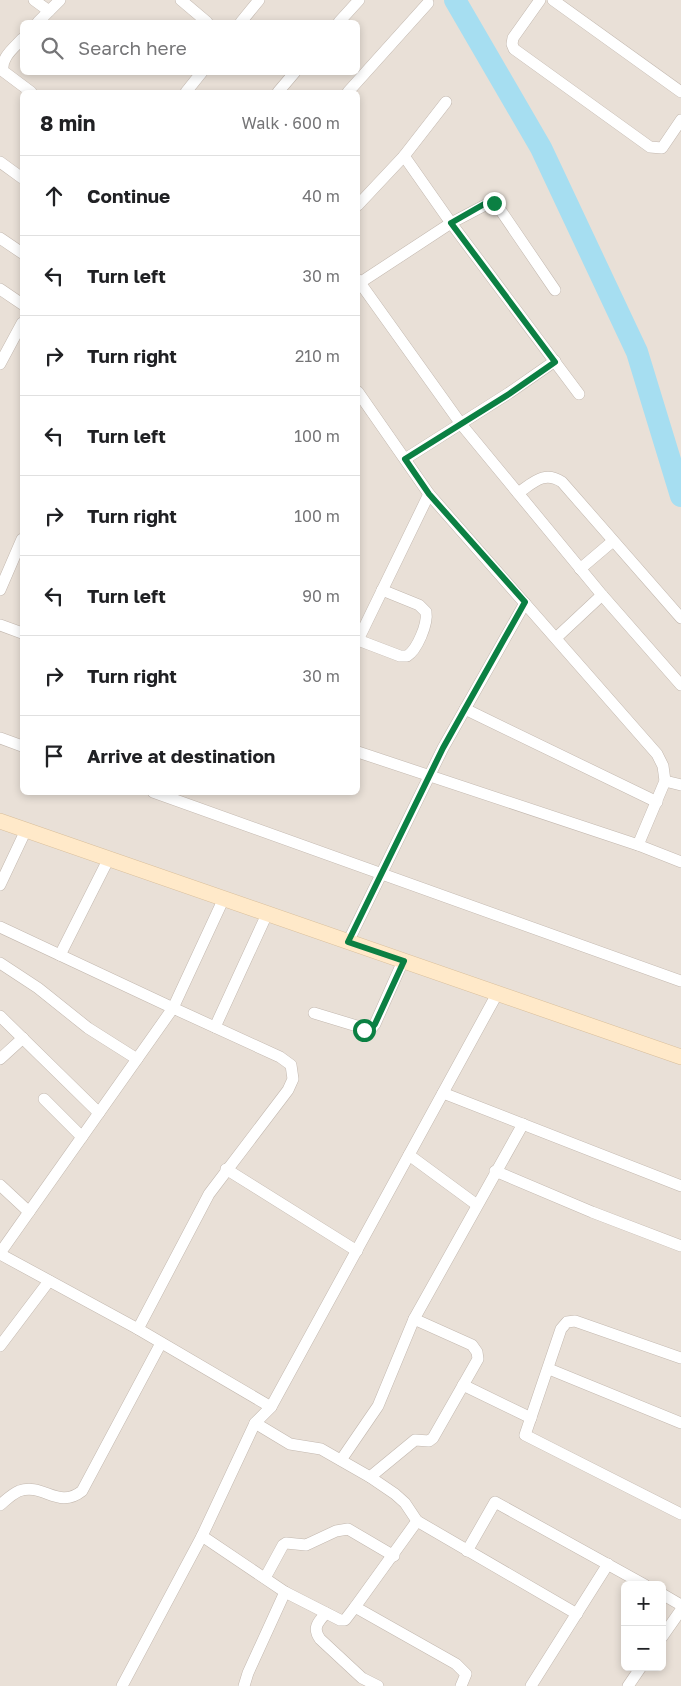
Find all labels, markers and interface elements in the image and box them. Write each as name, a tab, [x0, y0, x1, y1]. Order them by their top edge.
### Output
search box	[20, 20, 360, 75]
icon: search	[38, 34, 66, 62]
text: Search here	[78, 36, 187, 59]
text: 8 min	[40, 110, 96, 136]
text: Walk · 600 m	[242, 113, 340, 133]
icon: ahead	[40, 182, 68, 210]
text: Continue	[87, 184, 170, 207]
text: 40 m	[302, 186, 340, 206]
route end	[483, 192, 506, 215]
icon: left	[40, 262, 68, 290]
text: Turn left	[87, 264, 166, 287]
text: 30 m	[303, 266, 340, 286]
icon: right	[40, 342, 68, 370]
text: Turn right	[87, 344, 177, 367]
text: 210 m	[295, 346, 340, 366]
icon: left	[40, 422, 68, 450]
text: Turn left	[87, 424, 166, 447]
text: 100 m	[294, 426, 340, 446]
icon: right	[40, 502, 68, 530]
text: Turn right	[87, 504, 177, 527]
text: 100 m	[294, 506, 340, 526]
icon: left	[40, 582, 68, 610]
text: Turn left	[87, 584, 166, 607]
text: 90 m	[302, 586, 340, 606]
icon: right	[40, 662, 68, 690]
text: Turn right	[87, 664, 177, 687]
text: 30 m	[303, 666, 340, 686]
icon: arrive	[40, 742, 68, 770]
text: Arrive at destination	[87, 744, 275, 767]
route start	[353, 1019, 376, 1042]
map controls	[621, 1581, 666, 1671]
button: +	[621, 1581, 666, 1626]
button: −	[621, 1626, 666, 1671]

